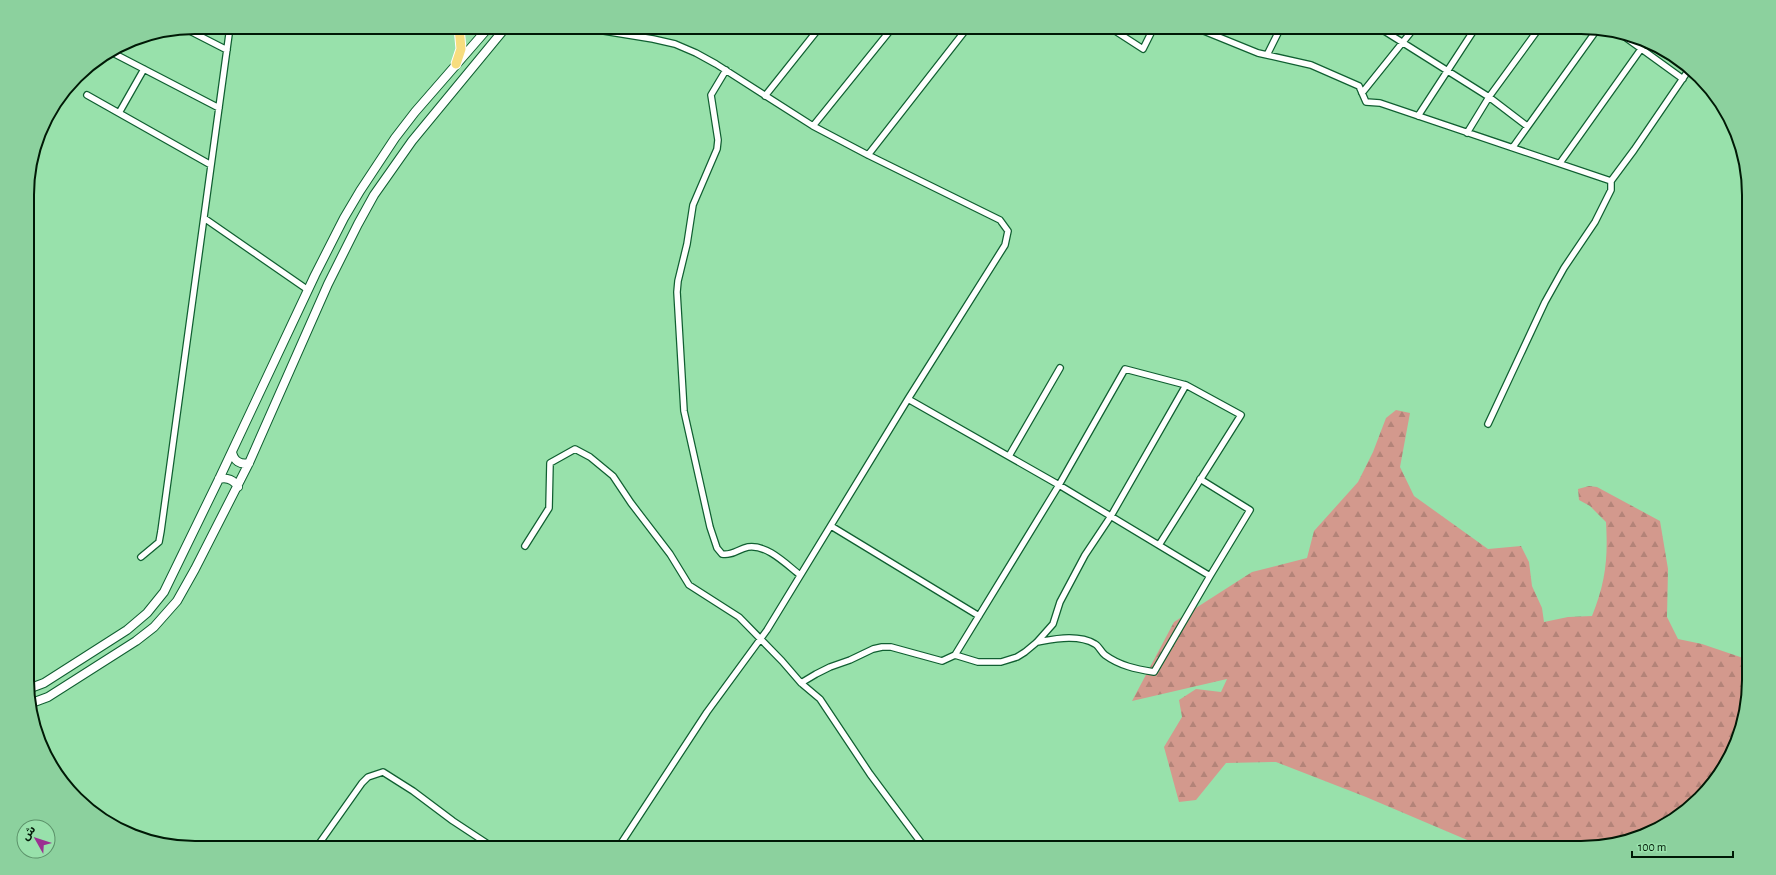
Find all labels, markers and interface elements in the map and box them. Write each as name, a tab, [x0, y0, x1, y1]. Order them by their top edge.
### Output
north arrow	[16, 819, 56, 859]
text: ش	[20, 824, 38, 843]
scale bar	[1632, 833, 1733, 859]
text: 100 m	[1638, 841, 1666, 853]

